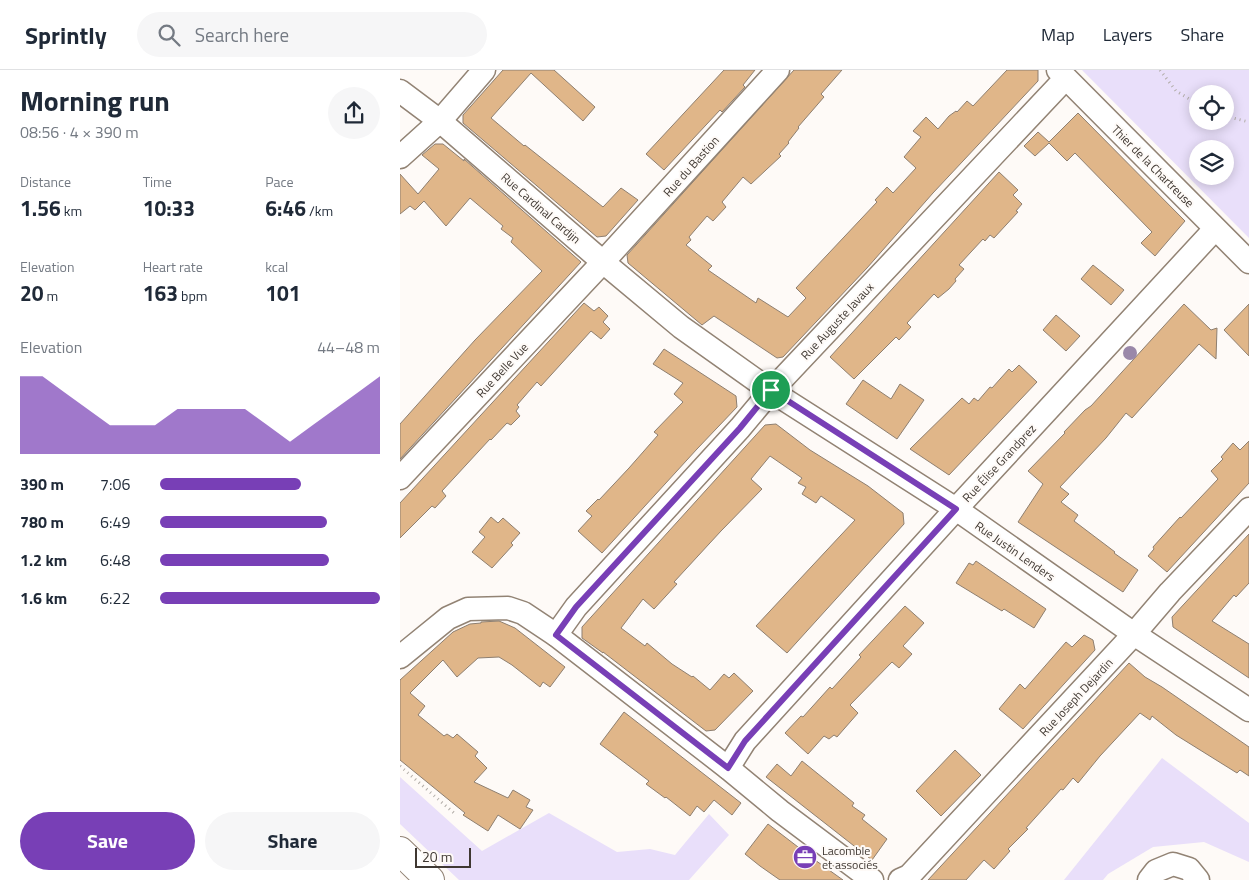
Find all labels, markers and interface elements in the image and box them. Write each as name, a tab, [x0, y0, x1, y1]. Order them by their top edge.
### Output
search box	[137, 12, 487, 57]
text: Sprintly	[25, 17, 107, 53]
text: Search here	[195, 20, 289, 49]
icon: search	[155, 21, 183, 49]
text: Map	[1041, 21, 1075, 48]
text: Layers	[1103, 21, 1152, 48]
text: Share	[1180, 21, 1224, 48]
text: Morning run	[20, 79, 170, 122]
map controls	[1189, 85, 1234, 185]
button: locate	[1189, 85, 1234, 130]
button: share	[328, 87, 380, 139]
text: 08:56 · 4 × 390 m	[20, 120, 139, 144]
street label: Thier de la Chartreuse	[1107, 120, 1199, 212]
street label: Rue du Bastion	[658, 131, 724, 201]
button: layers	[1189, 140, 1234, 185]
street label: Rue Cardinal Cardijn	[497, 168, 585, 248]
text: Distance	[20, 171, 71, 192]
text: Time	[143, 171, 172, 192]
text: Pace	[265, 171, 294, 192]
text: 1.56	[20, 192, 61, 224]
text: 10:33	[143, 192, 195, 224]
text: 6:46	[265, 192, 306, 224]
text: km	[61, 200, 82, 221]
text: /km	[306, 200, 333, 221]
text: Elevation	[20, 256, 74, 277]
text: Heart rate	[143, 256, 203, 277]
text: kcal	[265, 256, 288, 277]
text: 20	[20, 277, 44, 309]
text: 163	[143, 277, 178, 309]
text: 101	[265, 277, 301, 309]
street label: Rue Auguste Javaux	[796, 278, 878, 364]
text: m	[44, 285, 58, 306]
text: bpm	[178, 285, 207, 306]
text: Elevation	[20, 335, 82, 359]
text: 44–48 m	[317, 335, 380, 359]
street label: Rue Belle Vue	[471, 338, 533, 402]
pin	[750, 369, 792, 411]
icon: arrive	[757, 376, 785, 404]
street label: Rue Élise Grandprez	[958, 420, 1040, 506]
text: 390 m	[20, 472, 64, 496]
text: 7:06	[100, 472, 130, 496]
text: 780 m	[20, 510, 64, 534]
text: 6:49	[100, 510, 130, 534]
street label: Rue Justin Lenders	[971, 516, 1059, 586]
text: 1.2 km	[20, 548, 67, 572]
text: 6:48	[100, 548, 130, 572]
text: 1.6 km	[20, 586, 67, 610]
text: 6:22	[100, 586, 130, 610]
street label: Rue Joseph Dejardin	[1035, 654, 1117, 740]
button: Save	[20, 812, 195, 870]
button: Share	[205, 812, 380, 870]
place label: Lacomble et associés	[822, 841, 878, 874]
office icon: Lacomble et associés	[792, 844, 818, 870]
scale bar	[415, 845, 471, 868]
text: 20 m	[422, 846, 452, 867]

